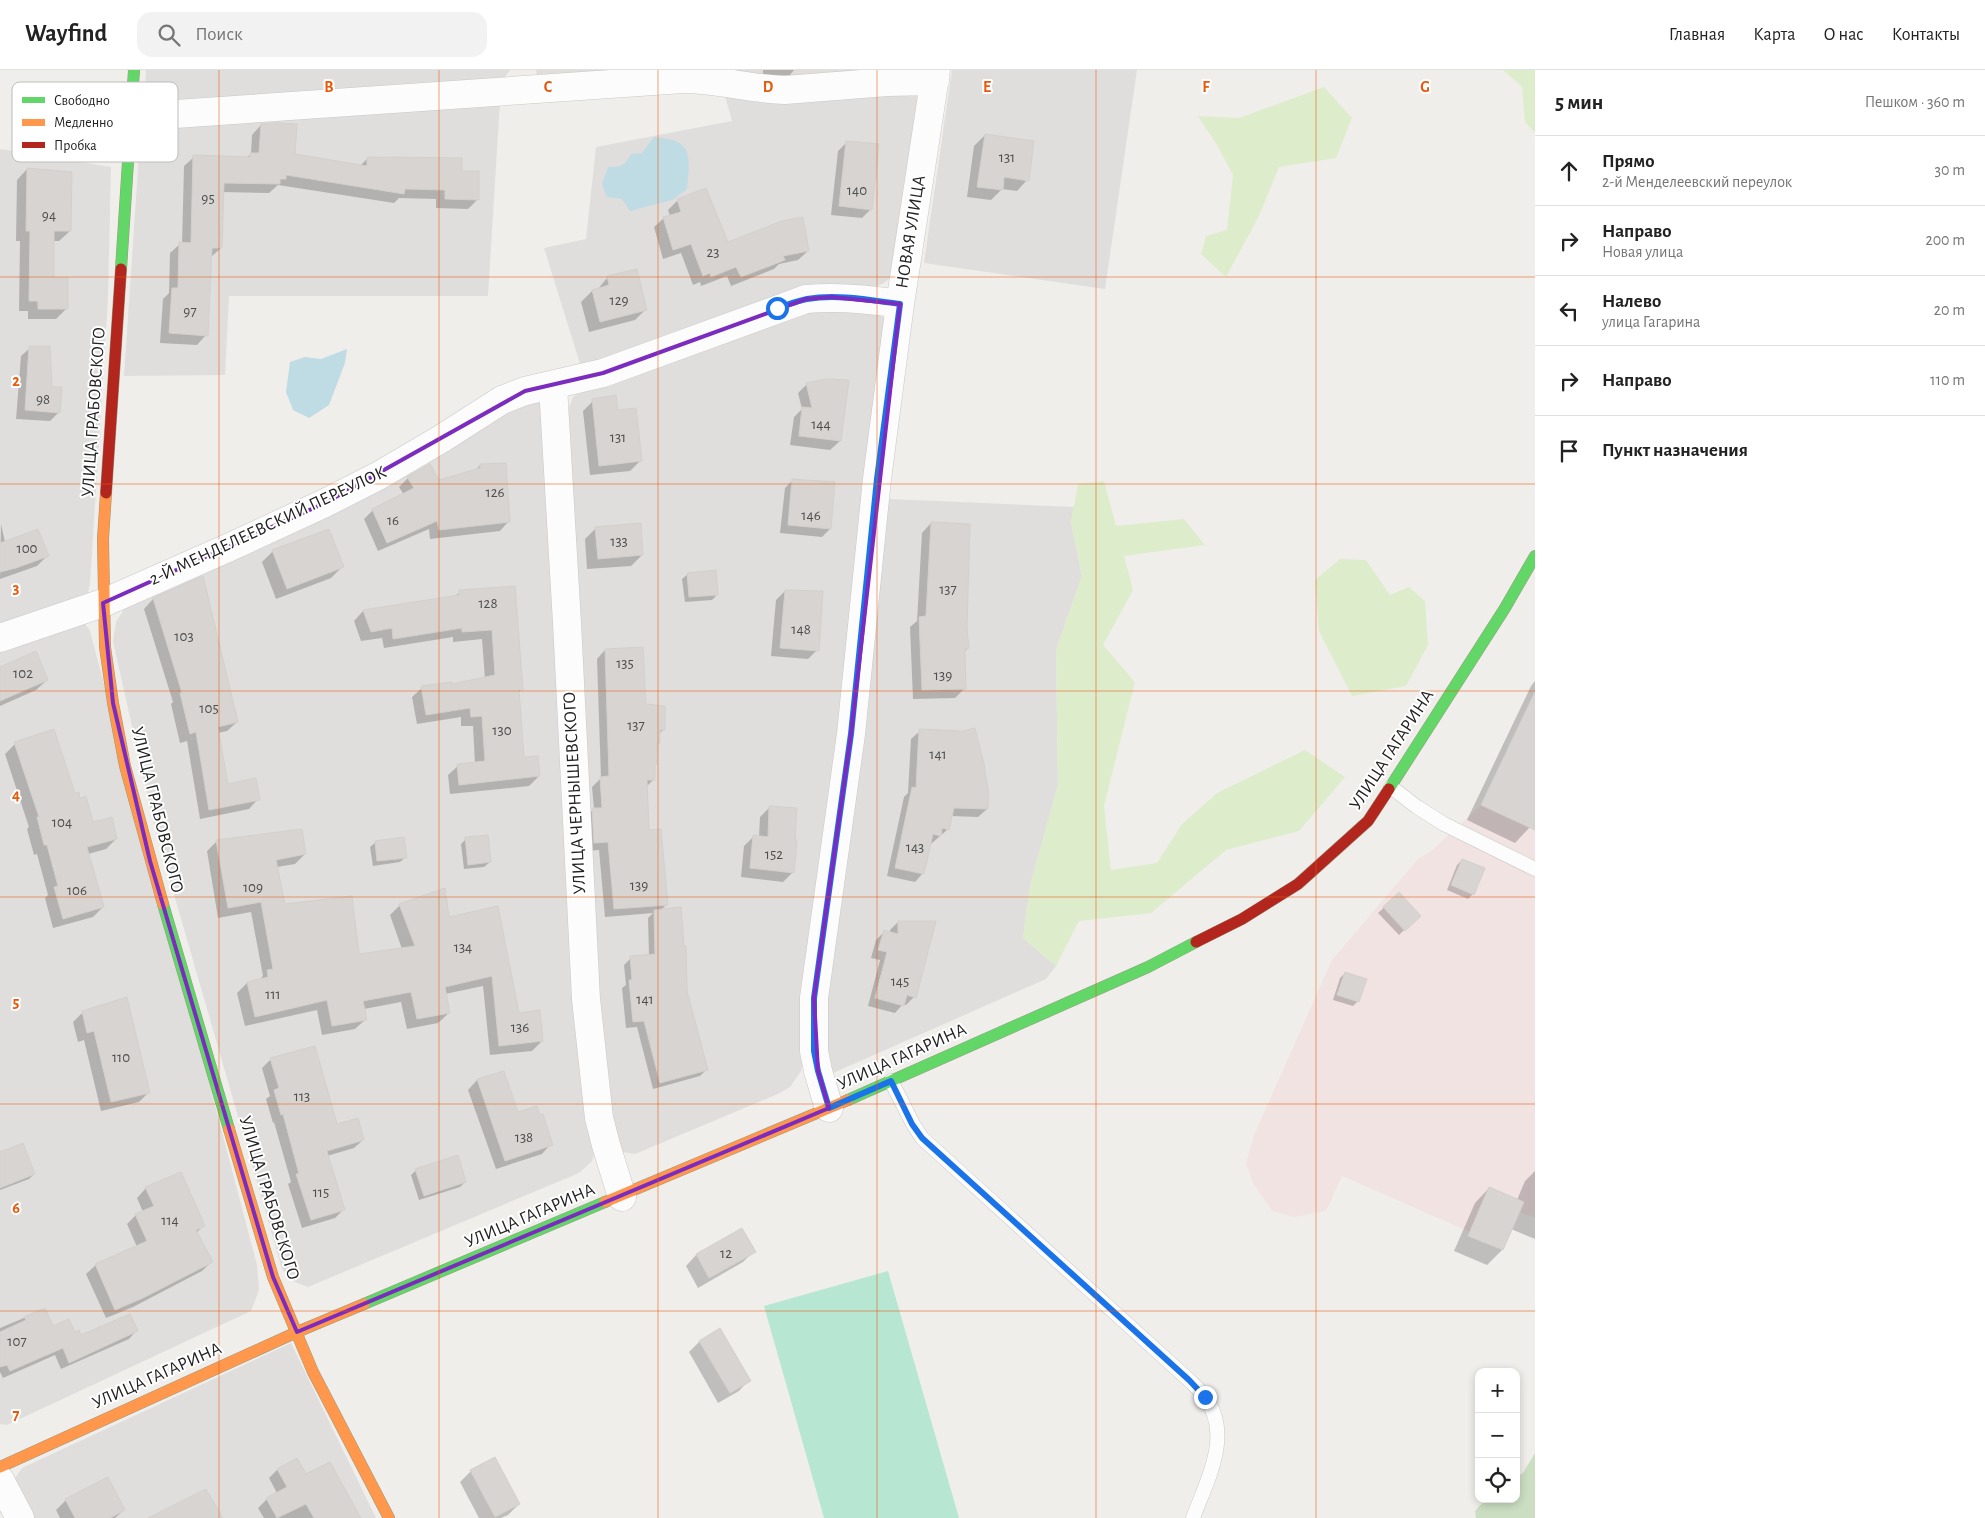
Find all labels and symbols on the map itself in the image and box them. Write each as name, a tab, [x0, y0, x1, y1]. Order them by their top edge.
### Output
text: B	[324, 79, 334, 95]
text: C	[544, 79, 553, 95]
text: D	[763, 79, 774, 95]
text: E	[983, 79, 991, 95]
text: F	[1202, 79, 1210, 95]
text: G	[1420, 79, 1430, 95]
legend	[12, 82, 178, 162]
text: Свободно	[54, 94, 110, 108]
text: Медленно	[54, 116, 113, 130]
text: Пробка	[54, 139, 97, 153]
house number: 131	[999, 150, 1015, 165]
street label: НОВАЯ УЛИЦА	[893, 174, 929, 290]
house number: 140	[847, 183, 867, 198]
house number: 95	[201, 191, 215, 206]
house number: 94	[42, 208, 56, 223]
house number: 23	[706, 245, 720, 260]
house number: 129	[609, 293, 629, 308]
route start	[766, 297, 789, 320]
house number: 97	[183, 304, 197, 319]
street label: УЛИЦА ГРАБОВСКОГО	[79, 326, 109, 498]
text: 2	[12, 373, 20, 389]
house number: 98	[36, 392, 50, 407]
house number: 144	[811, 417, 831, 432]
house number: 131	[610, 430, 626, 445]
street label: 2-Й МЕНДЕЛЕЕВСКИЙ ПЕРЕУЛОК	[146, 461, 390, 589]
house number: 126	[485, 485, 505, 500]
house number: 146	[801, 508, 821, 523]
house number: 16	[387, 513, 399, 528]
house number: 133	[610, 534, 628, 549]
house number: 100	[16, 541, 38, 556]
text: 3	[13, 580, 20, 596]
house number: 137	[939, 582, 957, 597]
house number: 128	[478, 596, 498, 611]
house number: 148	[791, 622, 811, 637]
house number: 103	[174, 629, 194, 644]
house number: 135	[616, 656, 634, 671]
house number: 102	[13, 666, 33, 681]
house number: 139	[934, 668, 952, 683]
street label: УЛИЦА ГАГАРИНА	[1347, 686, 1438, 813]
street label: УЛИЦА ЧЕРНЫШЕВСКОГО	[561, 691, 589, 895]
house number: 105	[199, 701, 219, 716]
house number: 137	[627, 718, 645, 733]
house number: 130	[492, 723, 512, 738]
street label: УЛИЦА ГРАБОВСКОГО	[128, 725, 186, 895]
house number: 141	[929, 747, 947, 762]
text: 4	[12, 787, 20, 803]
house number: 104	[52, 815, 72, 830]
house number: 143	[906, 840, 924, 855]
house number: 152	[765, 847, 783, 862]
house number: 139	[630, 878, 648, 893]
house number: 109	[243, 880, 263, 895]
house number: 106	[67, 883, 87, 898]
house number: 134	[454, 940, 472, 955]
house number: 145	[891, 974, 909, 989]
house number: 111	[265, 987, 281, 1002]
house number: 141	[636, 992, 654, 1007]
text: 5	[13, 994, 20, 1010]
house number: 136	[511, 1020, 529, 1035]
street label: УЛИЦА ГАГАРИНА	[835, 1020, 970, 1094]
house number: 110	[112, 1050, 130, 1065]
house number: 113	[294, 1089, 310, 1104]
street label: УЛИЦА ГРАБОВСКОГО	[235, 1114, 303, 1282]
house number: 138	[515, 1130, 533, 1145]
street label: УЛИЦА ГАГАРИНА	[462, 1180, 598, 1251]
house number: 115	[313, 1185, 329, 1200]
text: 6	[12, 1200, 20, 1216]
house number: 114	[161, 1213, 179, 1228]
house number: 12	[720, 1246, 732, 1261]
house number: 107	[7, 1334, 27, 1349]
street label: УЛИЦА ГАГАРИНА	[90, 1339, 225, 1413]
route end	[1194, 1386, 1217, 1409]
text: 7	[13, 1407, 20, 1423]

